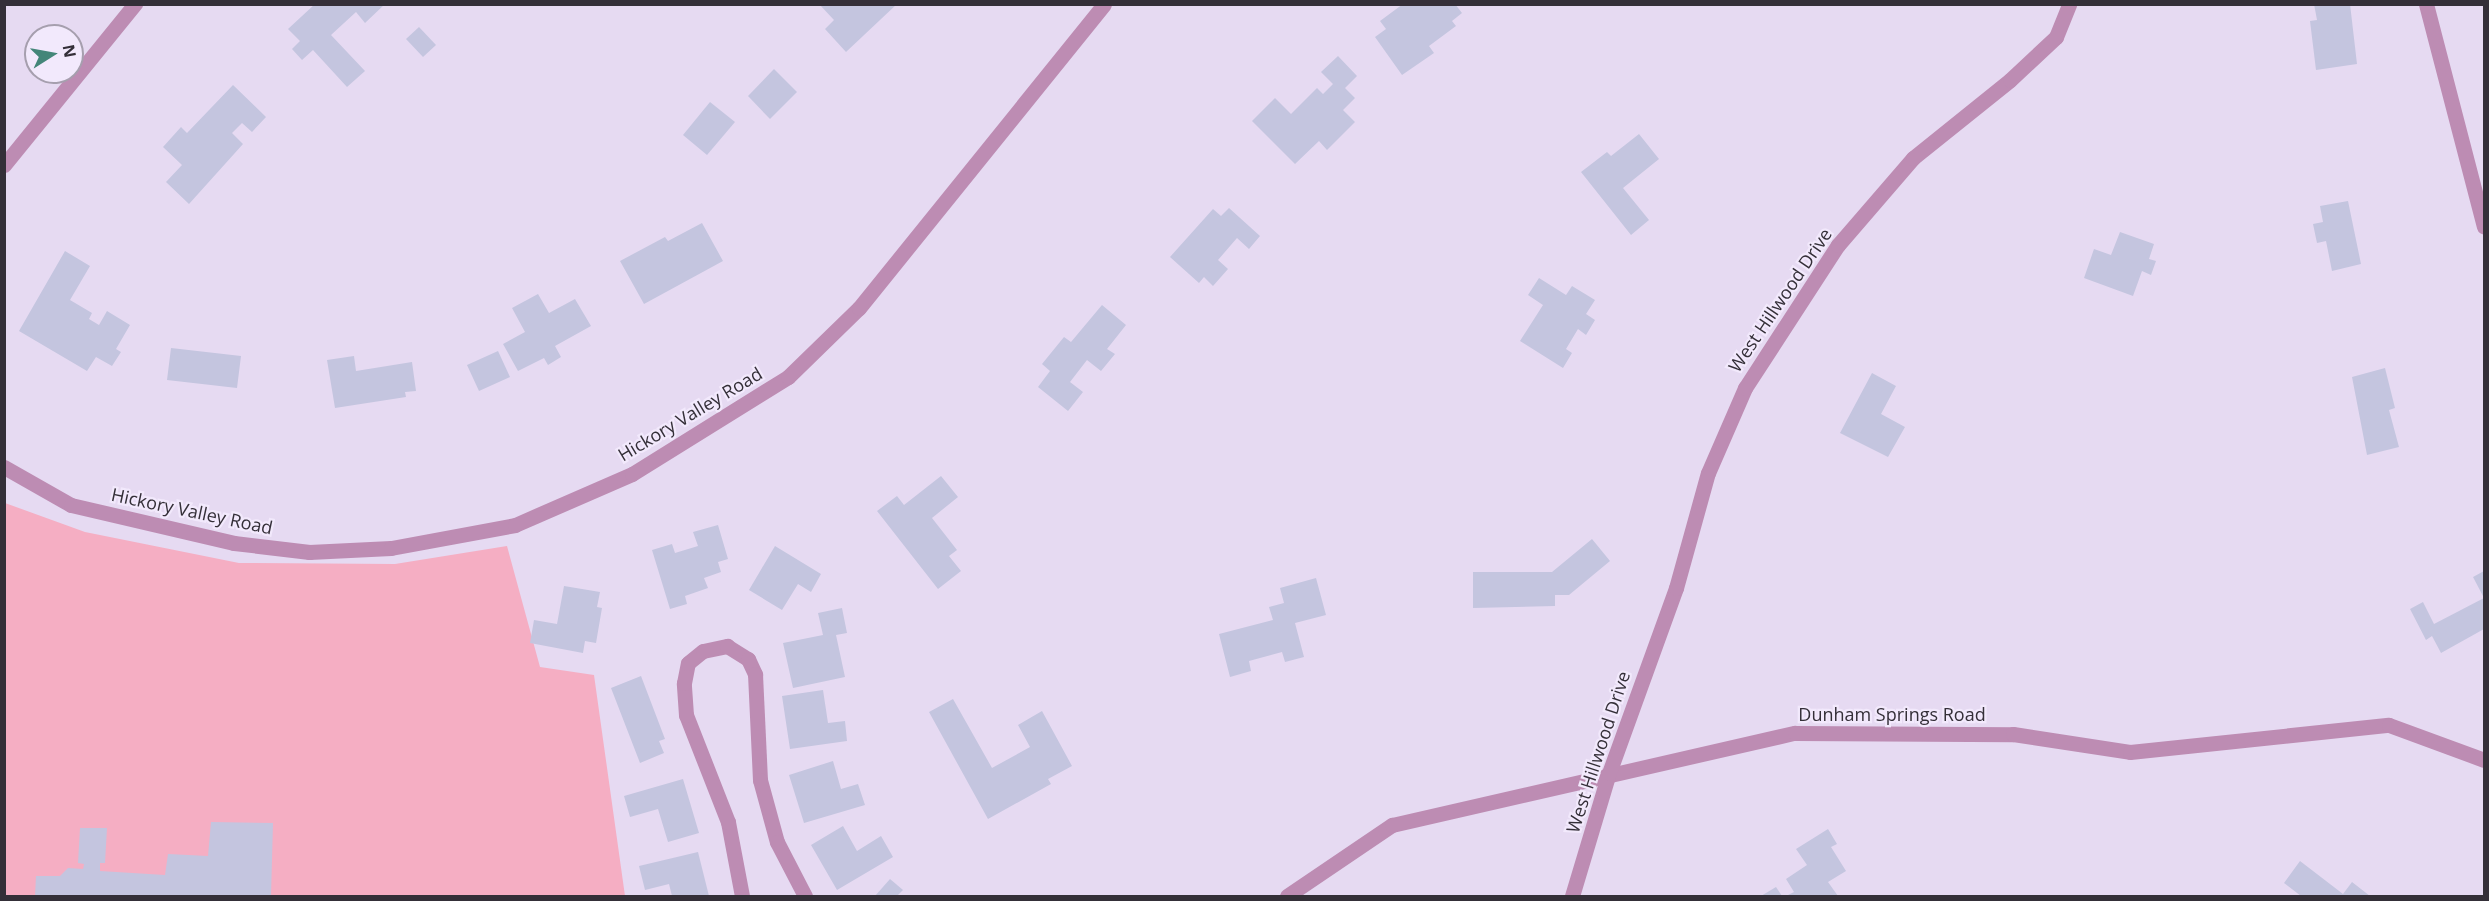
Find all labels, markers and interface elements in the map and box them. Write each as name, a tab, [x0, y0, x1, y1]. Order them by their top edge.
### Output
north arrow	[24, 24, 84, 84]
text: N	[58, 42, 82, 59]
street label: West Hillwood Drive	[1724, 224, 1836, 376]
street label: Hickory Valley Road	[614, 362, 766, 466]
street label: Hickory Valley Road	[109, 483, 275, 539]
street label: West Hillwood Drive	[1562, 668, 1634, 836]
street label: Dunham Springs Road	[1798, 703, 1986, 725]

